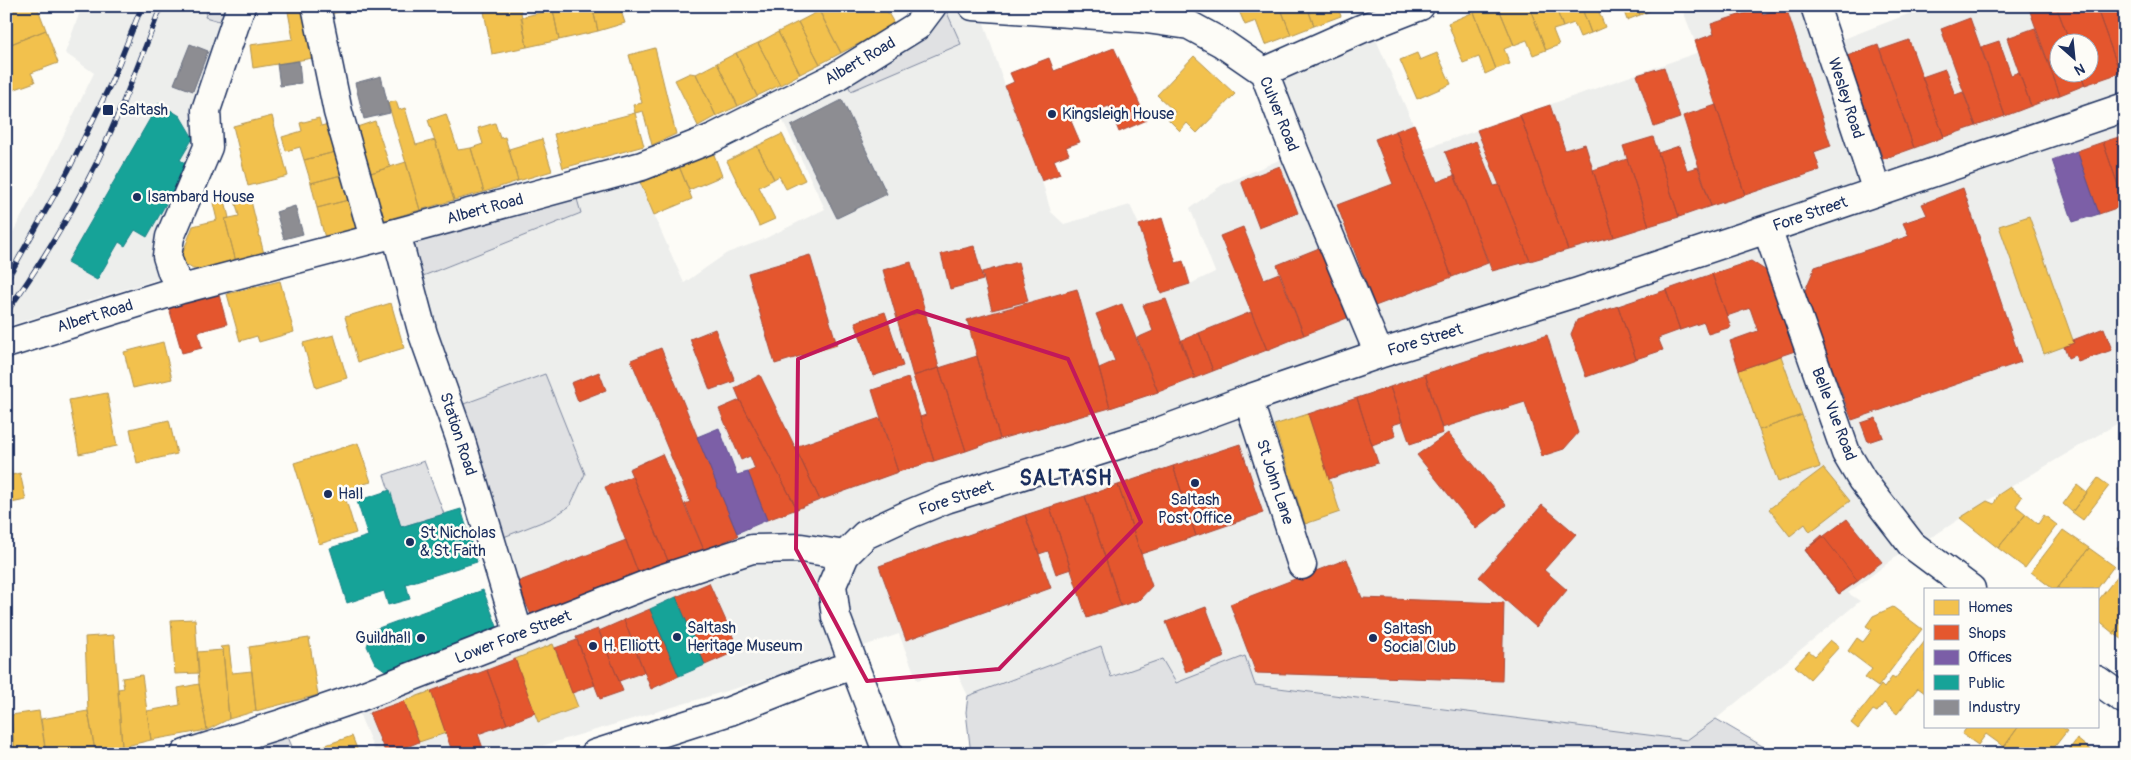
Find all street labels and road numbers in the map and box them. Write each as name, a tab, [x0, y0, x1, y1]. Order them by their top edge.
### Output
street label: Albert Road	[821, 33, 899, 89]
street label: Wesley Road	[1824, 55, 1868, 141]
street label: Culver Road	[1255, 74, 1303, 154]
street label: Albert Road	[444, 189, 526, 229]
street label: Fore Street	[1770, 192, 1850, 236]
street label: Albert Road	[54, 295, 136, 337]
street label: Fore Street	[1385, 319, 1466, 361]
street label: Belle Vue Road	[1807, 365, 1861, 463]
street label: Station Road	[435, 390, 481, 478]
street label: St John Lane	[1252, 437, 1298, 527]
street label: Fore Street	[916, 476, 996, 520]
street label: Lower Fore Street	[452, 605, 574, 668]

